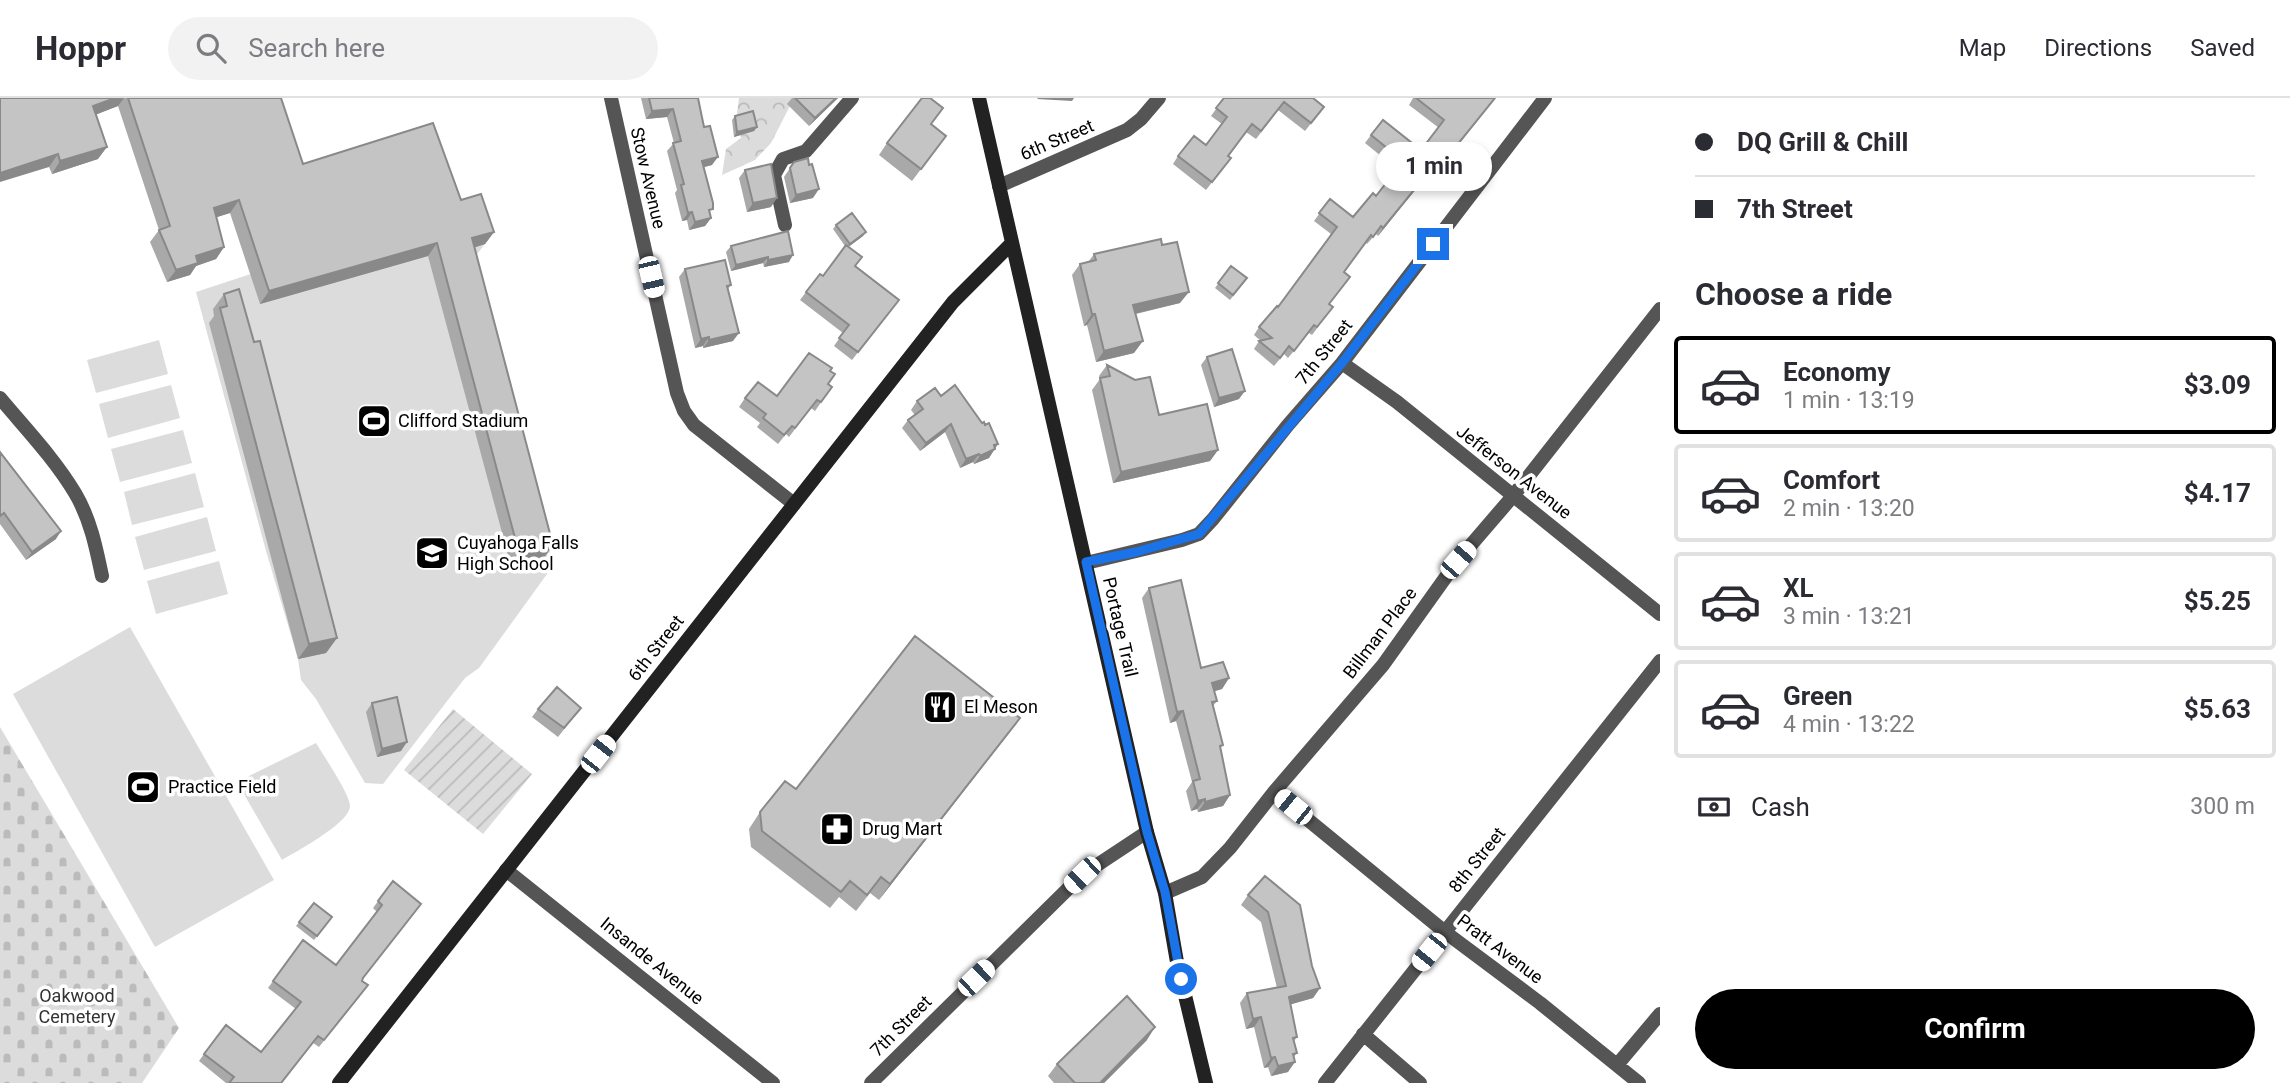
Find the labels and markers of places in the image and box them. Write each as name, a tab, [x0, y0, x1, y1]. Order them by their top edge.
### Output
sports icon: Clifford Stadium	[355, 402, 393, 440]
place label: Clifford Stadium	[398, 410, 528, 431]
place label: Cuyahoga Falls High School	[457, 532, 579, 574]
school or university icon: Cuyahoga Falls High School	[413, 534, 451, 572]
restaurant icon: El Meson	[921, 688, 959, 726]
place label: El Meson	[964, 696, 1038, 717]
sports icon: Practice Field	[124, 768, 162, 806]
place label: Practice Field	[168, 776, 276, 797]
pharmacy icon: Drug Mart	[818, 810, 856, 848]
place label: Drug Mart	[862, 818, 942, 839]

